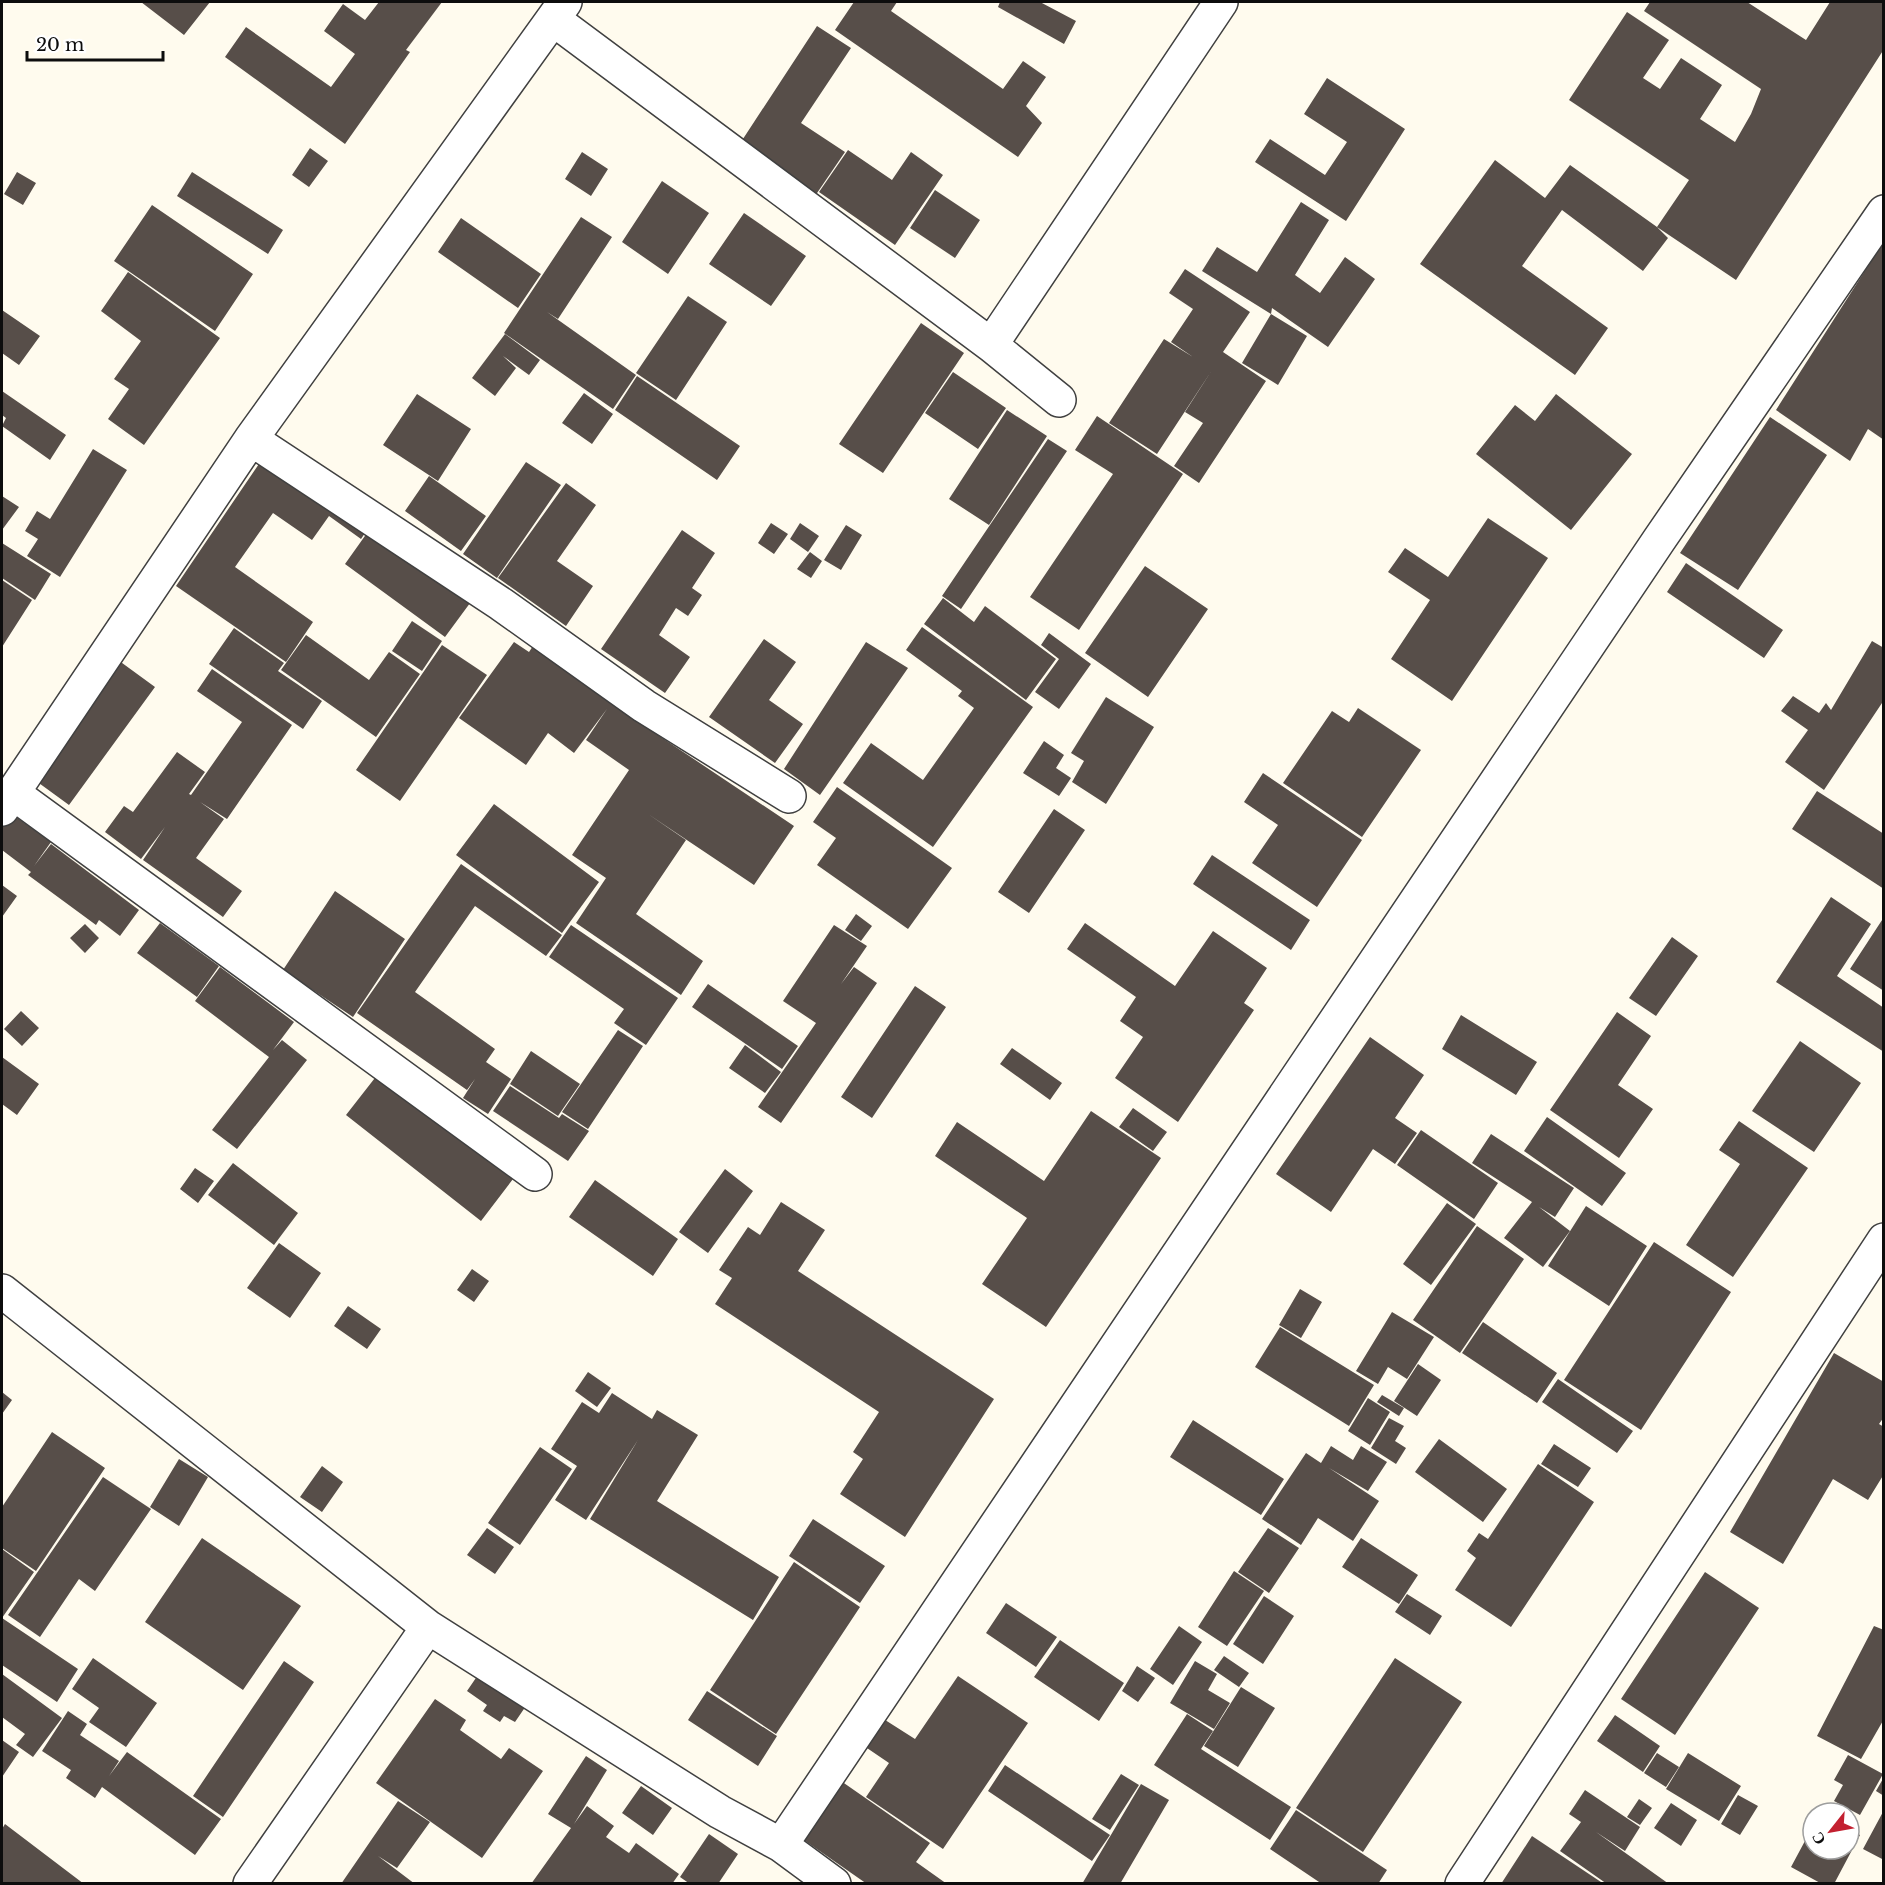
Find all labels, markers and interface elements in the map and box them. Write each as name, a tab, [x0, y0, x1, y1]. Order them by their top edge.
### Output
scale bar	[27, 24, 164, 62]
text: 20 m	[36, 34, 84, 56]
north arrow	[1801, 1801, 1861, 1861]
text: С	[1807, 1829, 1830, 1849]

